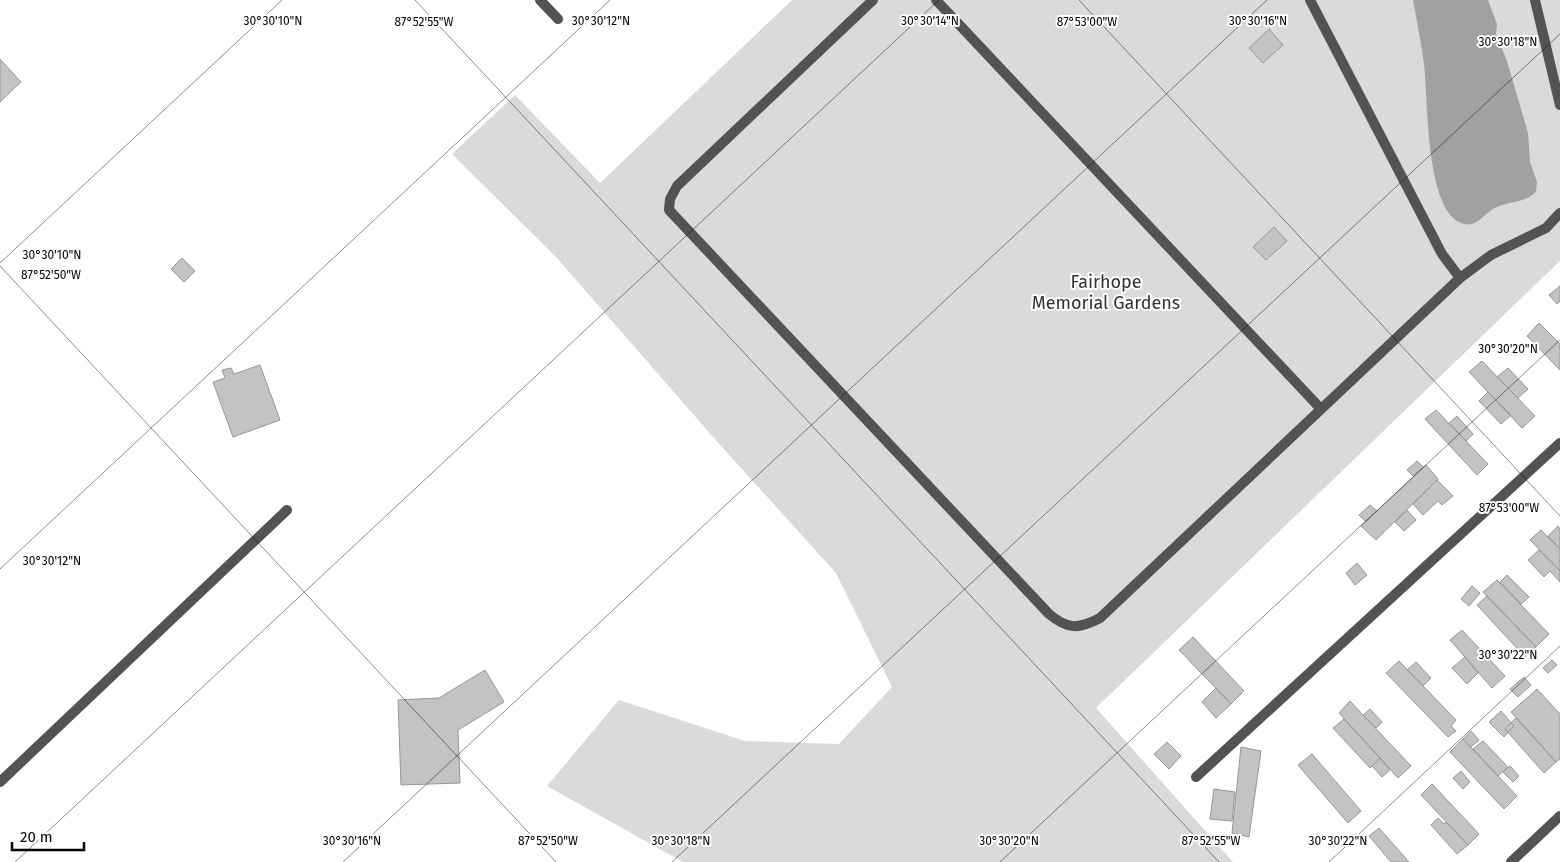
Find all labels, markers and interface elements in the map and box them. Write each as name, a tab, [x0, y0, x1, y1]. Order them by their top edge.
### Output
text: 30°30'10"N	[244, 14, 302, 28]
text: 30°30'12"N	[572, 14, 630, 28]
text: 30°30'14"N	[901, 14, 959, 28]
text: 30°30'16"N	[1229, 14, 1287, 28]
text: 87°52'55"W	[395, 15, 454, 29]
text: 87°53'00"W	[1057, 15, 1117, 29]
text: 30°30'18"N	[1479, 35, 1537, 49]
text: 30°30'10"N	[23, 248, 81, 262]
text: 87°52'50"W	[21, 268, 81, 282]
park label: Fairhope Memorial Gardens	[1032, 271, 1180, 314]
text: 30°30'20"N	[1478, 342, 1538, 356]
text: 87°53'00"W	[1479, 501, 1539, 515]
text: 30°30'12"N	[23, 554, 81, 568]
text: 30°30'22"N	[1478, 648, 1538, 662]
scale bar	[12, 820, 85, 852]
text: 20 m	[20, 828, 53, 846]
text: 30°30'16"N	[323, 834, 381, 848]
text: 87°52'50"W	[518, 834, 578, 848]
text: 30°30'18"N	[652, 834, 710, 848]
text: 30°30'20"N	[979, 834, 1039, 848]
text: 87°52'55"W	[1182, 834, 1241, 848]
text: 30°30'22"N	[1308, 834, 1368, 848]

